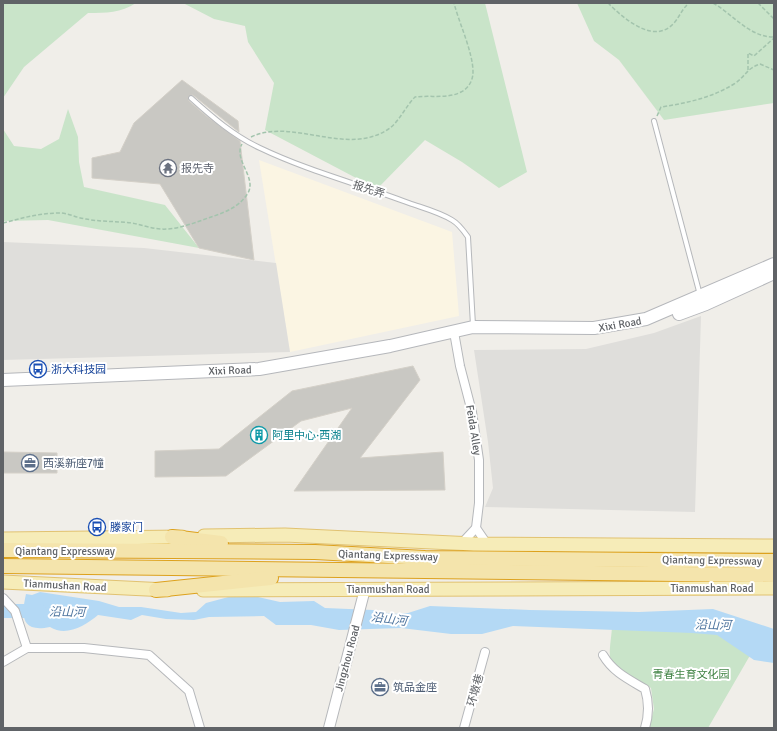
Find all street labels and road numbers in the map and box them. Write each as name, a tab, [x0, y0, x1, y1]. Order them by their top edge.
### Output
street label: 报先弄	[351, 178, 387, 201]
street label: Xixi Road	[598, 314, 643, 335]
street label: Xixi Road	[208, 363, 252, 378]
street label: Feida Alley	[463, 404, 484, 457]
street label: Qiantang Expressway	[15, 545, 116, 558]
street label: Qiantang Expressway	[338, 547, 439, 564]
street label: Qiantang Expressway	[662, 553, 763, 568]
street label: Tianmushan Road	[23, 577, 107, 594]
street label: Tianmushan Road	[670, 582, 754, 595]
street label: Tianmushan Road	[346, 583, 430, 596]
street label: Jingzhou Road	[332, 623, 363, 693]
street label: 环墩巷	[465, 672, 486, 708]

